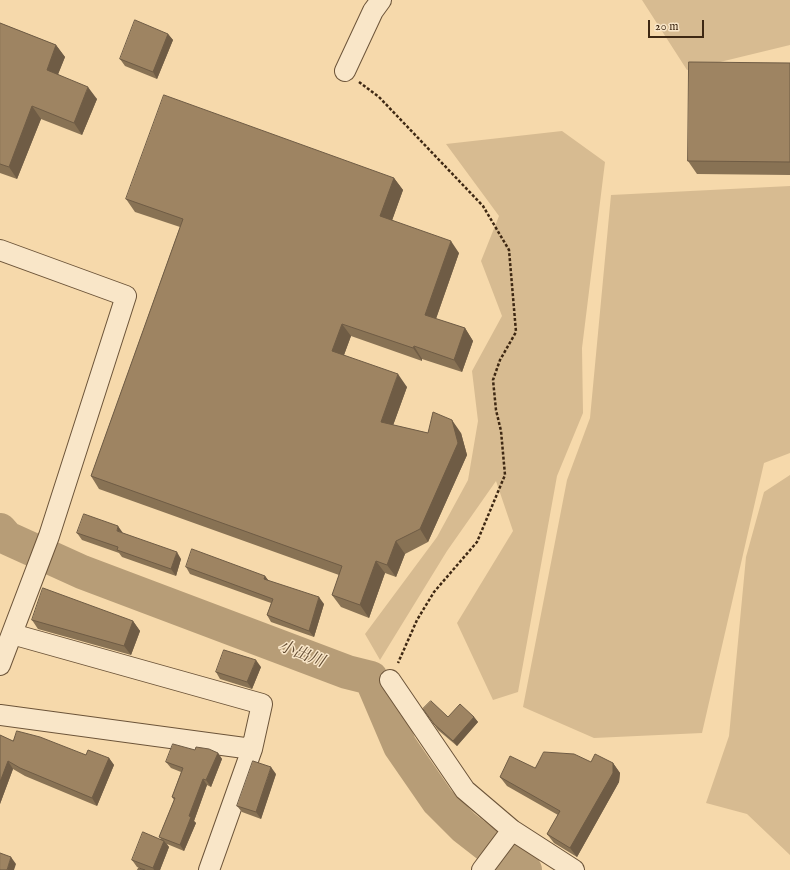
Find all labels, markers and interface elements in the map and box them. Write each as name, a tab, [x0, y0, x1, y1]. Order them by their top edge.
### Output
scale bar	[650, 12, 706, 38]
text: 20 m	[655, 19, 678, 34]
water label: 小出川	[275, 637, 327, 673]

